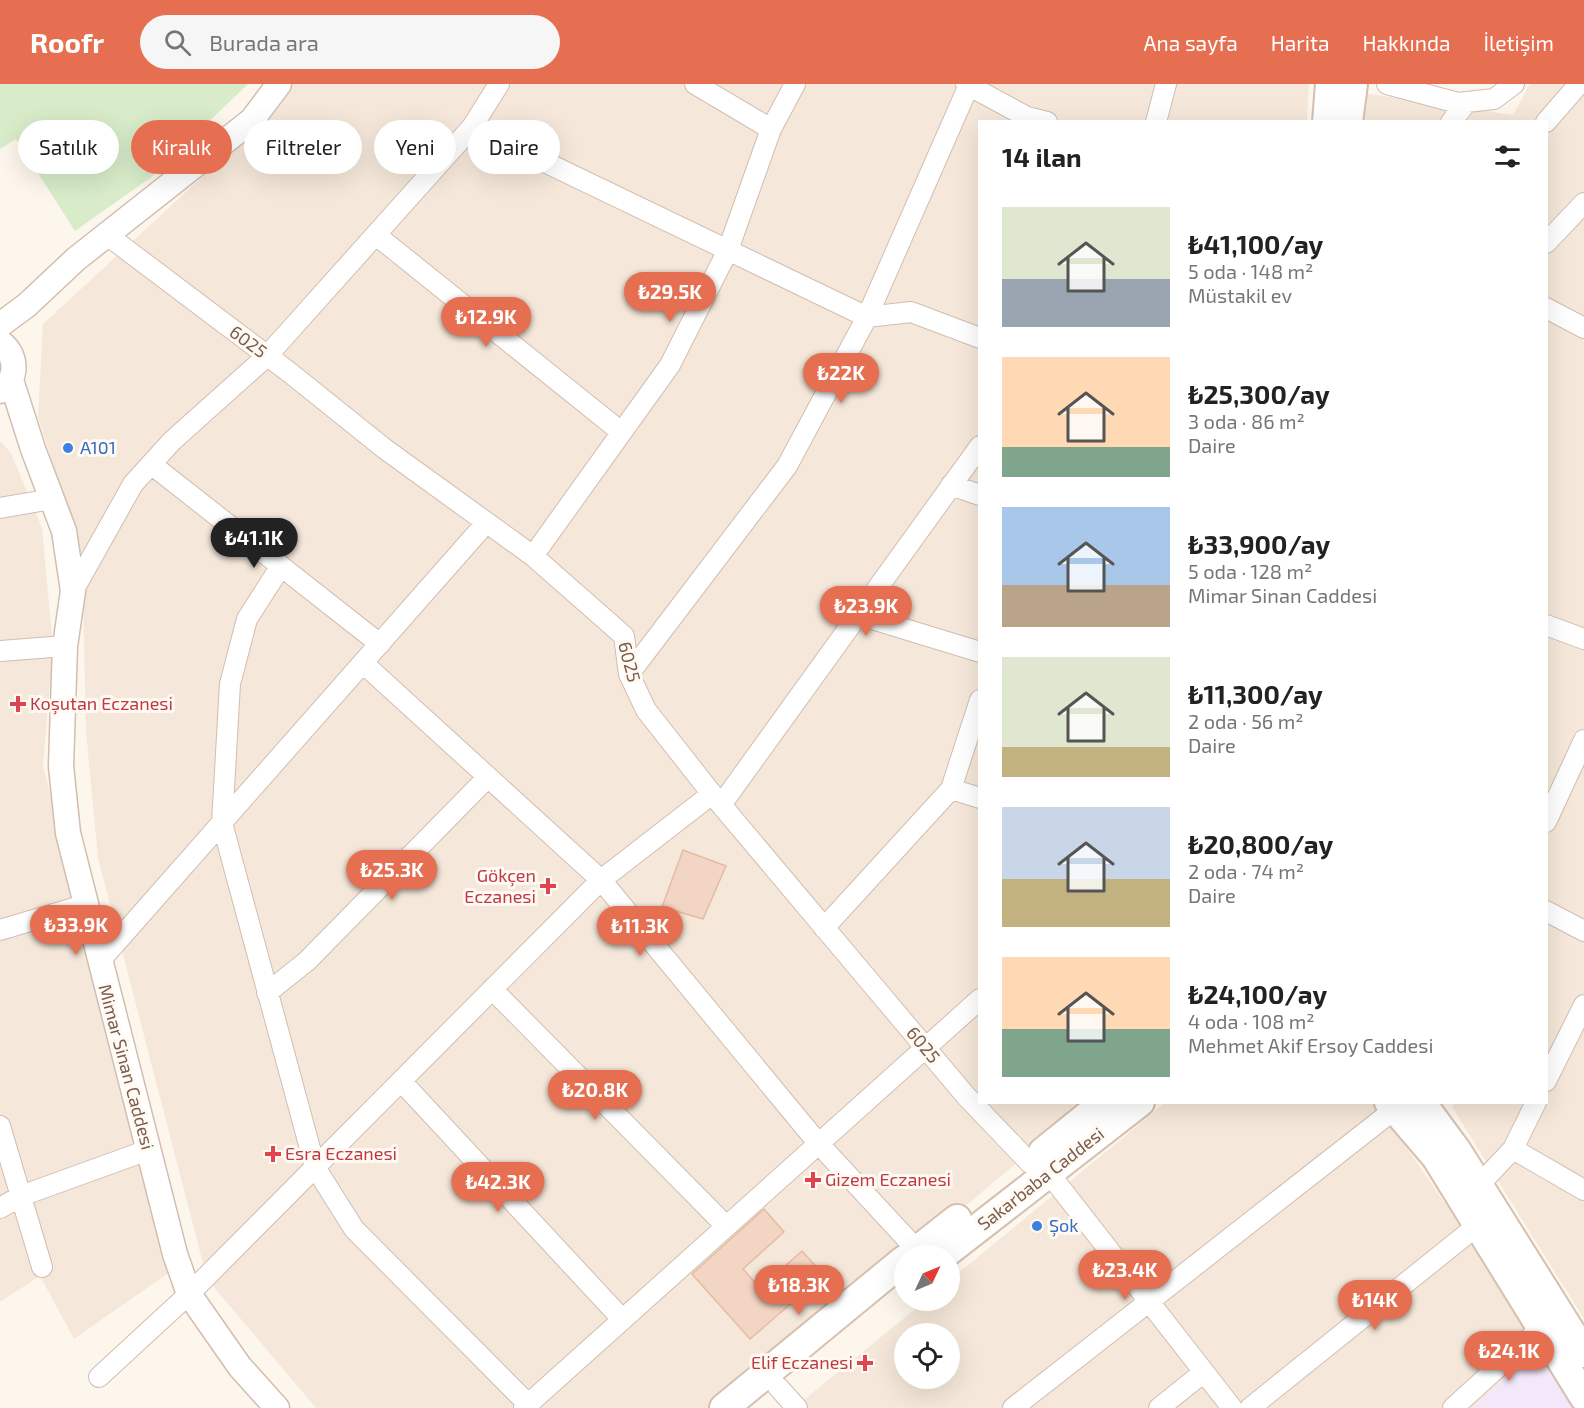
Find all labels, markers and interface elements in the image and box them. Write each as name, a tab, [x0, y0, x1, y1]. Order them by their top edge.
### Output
search box	[140, 15, 560, 69]
text: Roofr	[30, 25, 104, 59]
icon: search	[161, 26, 194, 59]
text: Burada ara	[209, 29, 319, 55]
text: Ana sayfa	[1143, 30, 1238, 55]
text: Harita	[1271, 30, 1330, 55]
text: Hakkında	[1363, 30, 1450, 55]
text: İletişim	[1483, 30, 1554, 55]
chip: Satılık	[18, 120, 119, 174]
chip: Kiralık	[131, 120, 232, 174]
chip: Filtreler	[244, 120, 362, 174]
chip: Yeni	[374, 120, 456, 174]
chip: Daire	[468, 120, 560, 174]
icon: filters	[1491, 140, 1524, 173]
text: 14 ilan	[1002, 141, 1082, 172]
text: ₺41,100/ay	[1188, 228, 1323, 259]
icon: home	[1050, 231, 1122, 303]
text: 5 oda · 148 m²	[1188, 259, 1313, 283]
pin: ₺29.5K	[621, 272, 719, 323]
text: ₺29.5K	[638, 279, 702, 303]
text: Müstakil ev	[1188, 283, 1292, 307]
pin: ₺12.9K	[437, 297, 535, 348]
text: ₺12.9K	[455, 304, 517, 328]
street label: 6025	[226, 320, 272, 362]
pin: ₺22K	[805, 353, 877, 404]
text: ₺22K	[817, 360, 865, 384]
text: ₺25,300/ay	[1188, 378, 1330, 409]
icon: home	[1050, 381, 1122, 453]
text: 3 oda · 86 m²	[1188, 409, 1305, 433]
text: Daire	[1188, 433, 1236, 457]
place label: A101	[80, 436, 116, 458]
marker: A101	[61, 441, 75, 455]
pin: ₺41.1K	[205, 518, 303, 569]
text: ₺41.1K	[225, 525, 283, 549]
text: ₺33,900/ay	[1188, 528, 1330, 559]
icon: home	[1050, 531, 1122, 603]
text: 5 oda · 128 m²	[1188, 559, 1312, 583]
text: Mimar Sinan Caddesi	[1188, 583, 1377, 607]
pin: ₺23.9K	[817, 586, 915, 637]
text: ₺23.9K	[834, 593, 898, 617]
street label: 6025	[614, 639, 646, 684]
text: ₺11,300/ay	[1188, 678, 1323, 709]
icon: home	[1050, 681, 1122, 753]
place label: Koşutan Eczanesi	[30, 692, 173, 715]
marker: Koşutan Eczanesi	[11, 697, 25, 711]
text: 2 oda · 56 m²	[1188, 709, 1304, 733]
text: Daire	[1188, 733, 1236, 757]
text: ₺20,800/ay	[1188, 828, 1333, 859]
icon: home	[1050, 831, 1122, 903]
pin: ₺25.3K	[343, 850, 441, 901]
text: ₺25.3K	[360, 857, 424, 881]
text: 2 oda · 74 m²	[1188, 859, 1304, 883]
place label: Gökçen Eczanesi	[464, 864, 536, 907]
marker: Gökçen Eczanesi	[541, 879, 555, 893]
text: Daire	[1188, 883, 1236, 907]
pin: ₺33.9K	[27, 905, 125, 956]
pin: ₺11.3K	[591, 906, 689, 957]
text: ₺33.9K	[44, 912, 108, 936]
text: ₺11.3K	[611, 913, 669, 937]
text: ₺24,100/ay	[1188, 978, 1327, 1009]
icon: home	[1050, 981, 1122, 1053]
street label: Mimar Sinan Caddesi	[94, 982, 160, 1152]
text: 4 oda · 108 m²	[1188, 1009, 1315, 1033]
street label: 6025	[902, 1022, 945, 1067]
text: Mehmet Akif Ersoy Caddesi	[1188, 1033, 1433, 1057]
pin: ₺20.8K	[546, 1070, 644, 1121]
text: ₺20.8K	[562, 1077, 628, 1101]
street label: Sakarbaba Caddesi	[973, 1122, 1108, 1234]
place label: Esra Eczanesi	[285, 1142, 397, 1164]
marker: Esra Eczanesi	[266, 1147, 280, 1161]
pin: ₺42.3K	[449, 1162, 547, 1213]
place label: Gizem Eczanesi	[825, 1168, 951, 1190]
text: ₺42.3K	[465, 1169, 531, 1193]
marker: Gizem Eczanesi	[806, 1173, 820, 1187]
place label: Şok	[1049, 1214, 1078, 1237]
marker: Şok	[1030, 1219, 1044, 1233]
north arrow	[894, 1245, 960, 1311]
map controls	[894, 1245, 960, 1389]
pin: ₺23.4K	[1076, 1250, 1174, 1301]
text: ₺23.4K	[1092, 1257, 1158, 1281]
pin: ₺18.3K	[750, 1265, 848, 1316]
text: ₺18.3K	[768, 1272, 830, 1296]
pin: ₺14K	[1339, 1280, 1411, 1331]
text: ₺14K	[1352, 1287, 1398, 1311]
button: locate	[894, 1323, 960, 1389]
pin: ₺24.1K	[1460, 1331, 1558, 1382]
text: ₺24.1K	[1478, 1338, 1540, 1362]
place label: Elif Eczanesi	[751, 1351, 853, 1373]
marker: Elif Eczanesi	[858, 1356, 872, 1370]

